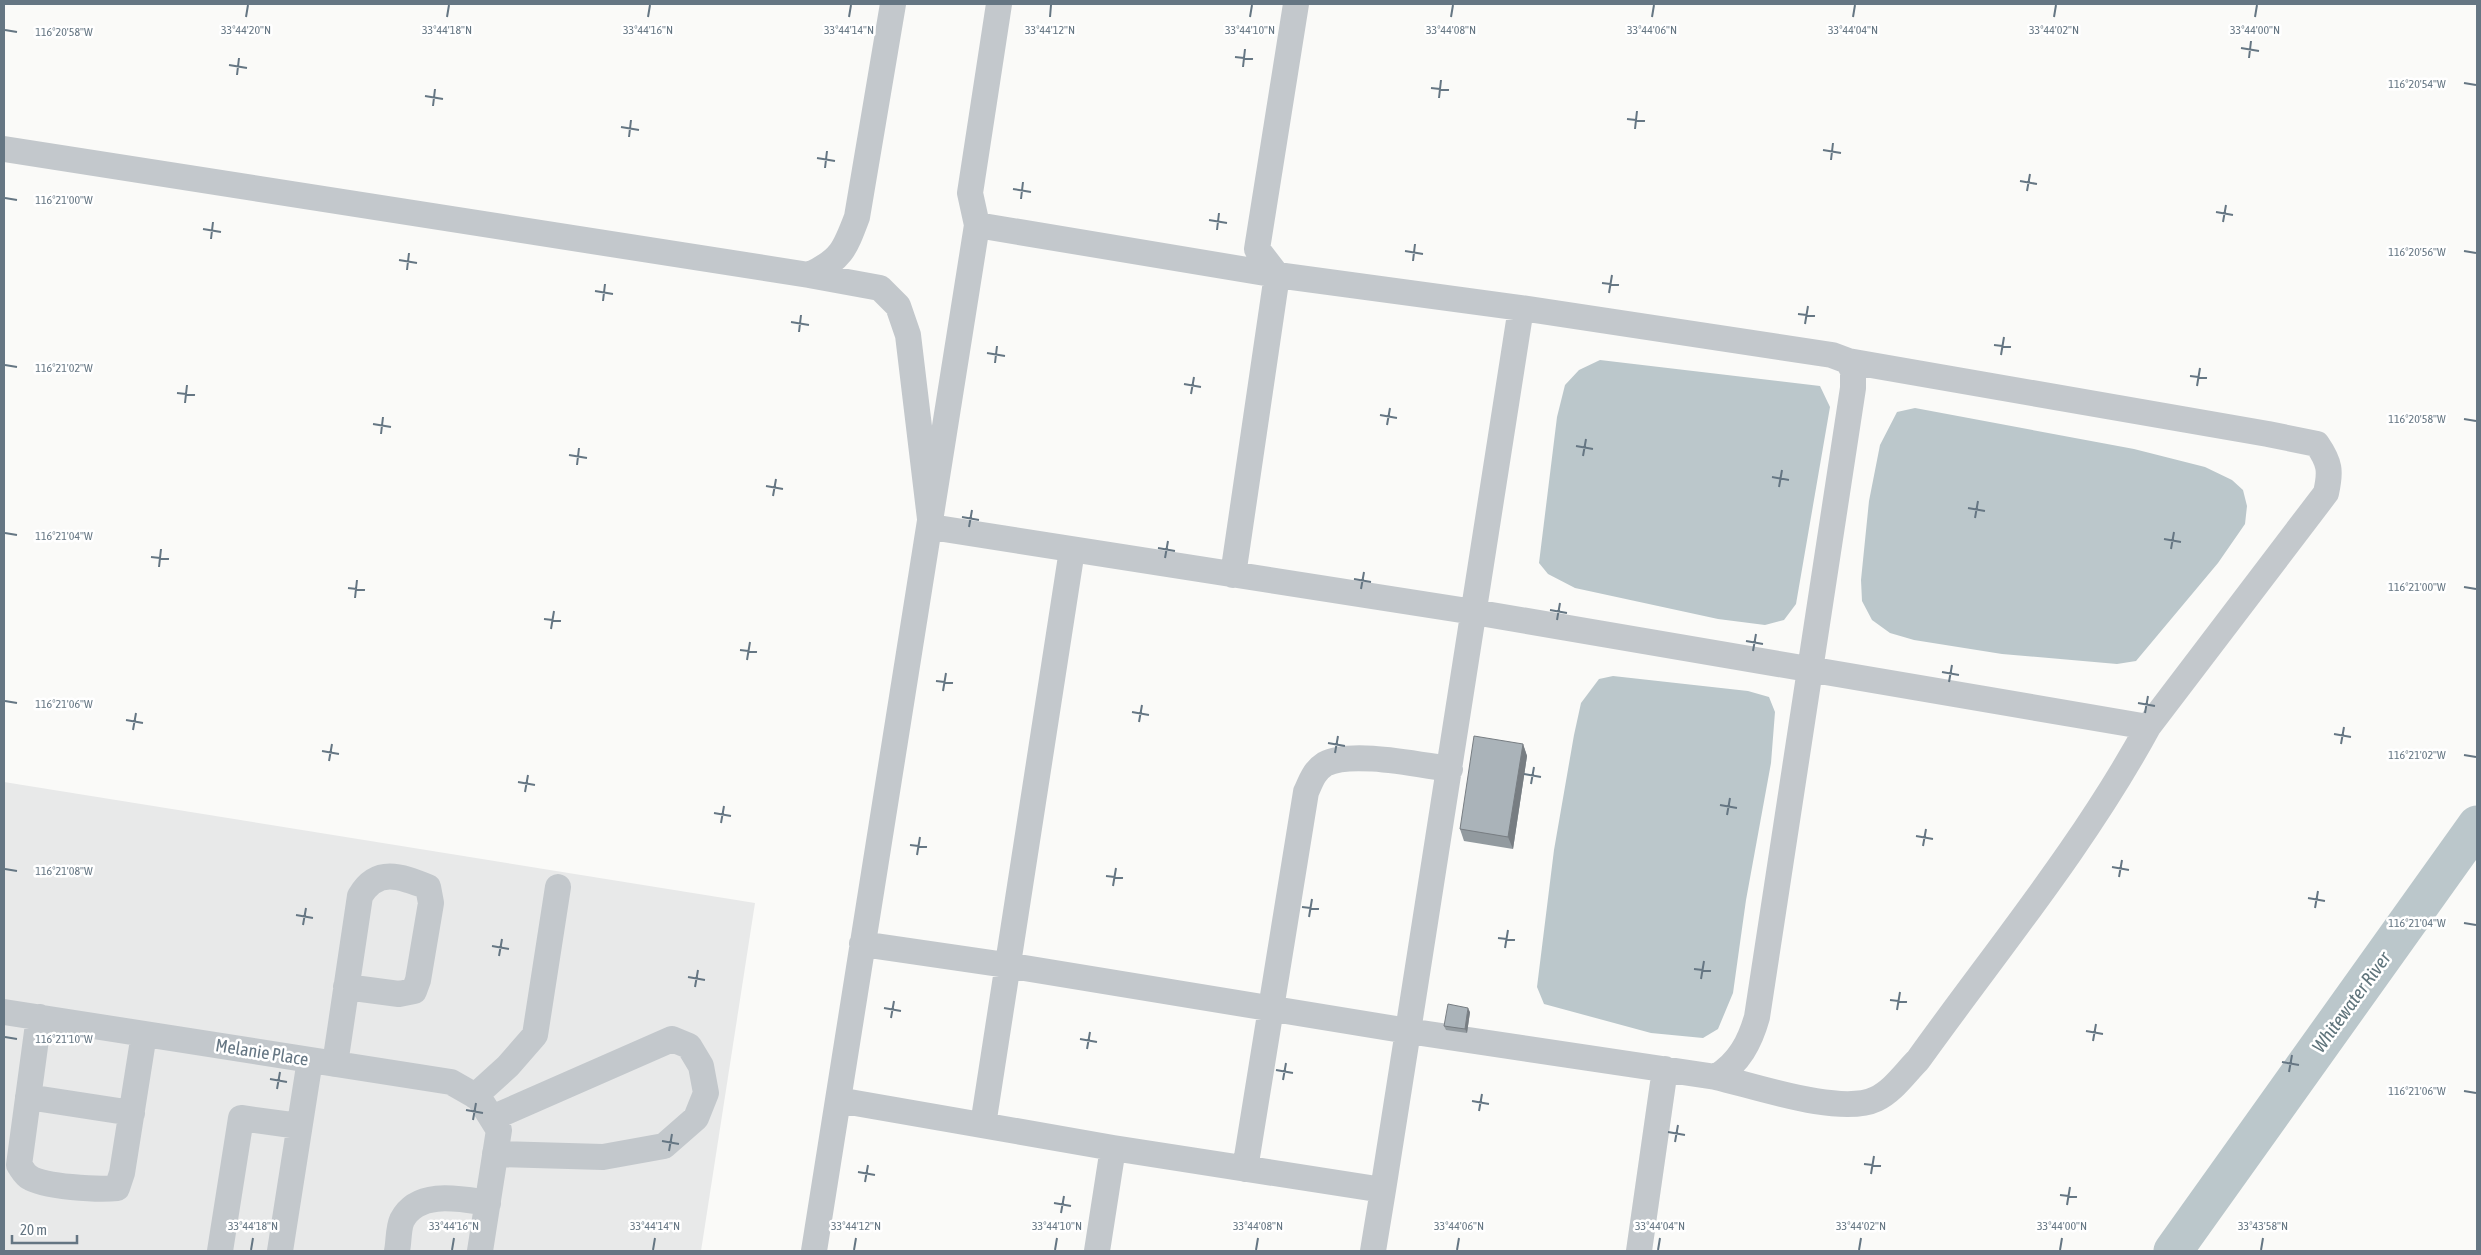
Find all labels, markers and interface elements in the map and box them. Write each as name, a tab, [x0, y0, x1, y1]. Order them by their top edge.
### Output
text: 33°44'20"N	[221, 23, 271, 37]
text: 33°44'18"N	[422, 23, 472, 37]
text: 33°44'16"N	[623, 23, 673, 37]
text: 33°44'14"N	[824, 23, 874, 37]
text: 33°44'12"N	[1025, 23, 1075, 37]
text: 33°44'10"N	[1225, 23, 1275, 37]
text: 33°44'08"N	[1426, 23, 1476, 37]
text: 33°44'06"N	[1627, 23, 1677, 37]
text: 33°44'04"N	[1828, 23, 1878, 37]
text: 33°44'02"N	[2029, 23, 2079, 37]
text: 33°44'00"N	[2230, 23, 2280, 37]
text: 116°20'58"W	[35, 25, 93, 39]
text: 116°20'54"W	[2388, 77, 2446, 91]
text: 116°21'00"W	[35, 193, 93, 207]
text: 116°20'56"W	[2388, 245, 2446, 259]
text: 116°21'02"W	[35, 361, 93, 375]
text: 116°20'58"W	[2388, 412, 2446, 426]
text: 116°21'04"W	[35, 529, 93, 543]
text: 116°21'00"W	[2388, 580, 2446, 594]
text: 116°21'06"W	[35, 697, 93, 711]
text: 116°21'02"W	[2388, 748, 2446, 762]
text: 116°21'08"W	[35, 864, 93, 878]
text: 116°21'04"W	[2388, 916, 2446, 930]
water label: Whitewater River	[2307, 946, 2396, 1057]
text: 116°21'10"W	[35, 1032, 93, 1046]
street label: Melanie Place	[214, 1034, 310, 1070]
text: 116°21'06"W	[2388, 1084, 2446, 1098]
scale bar	[12, 1212, 78, 1244]
text: 33°44'18"N	[228, 1219, 278, 1233]
text: 33°44'16"N	[429, 1219, 479, 1233]
text: 33°44'14"N	[630, 1219, 680, 1233]
text: 33°44'12"N	[831, 1219, 881, 1233]
text: 33°44'10"N	[1032, 1219, 1082, 1233]
text: 33°44'08"N	[1233, 1219, 1283, 1233]
text: 33°44'06"N	[1434, 1219, 1484, 1233]
text: 33°44'04"N	[1635, 1219, 1685, 1233]
text: 33°44'02"N	[1836, 1219, 1886, 1233]
text: 33°44'00"N	[2037, 1219, 2087, 1233]
text: 33°43'58"N	[2238, 1219, 2288, 1233]
text: 20 m	[20, 1221, 47, 1238]

